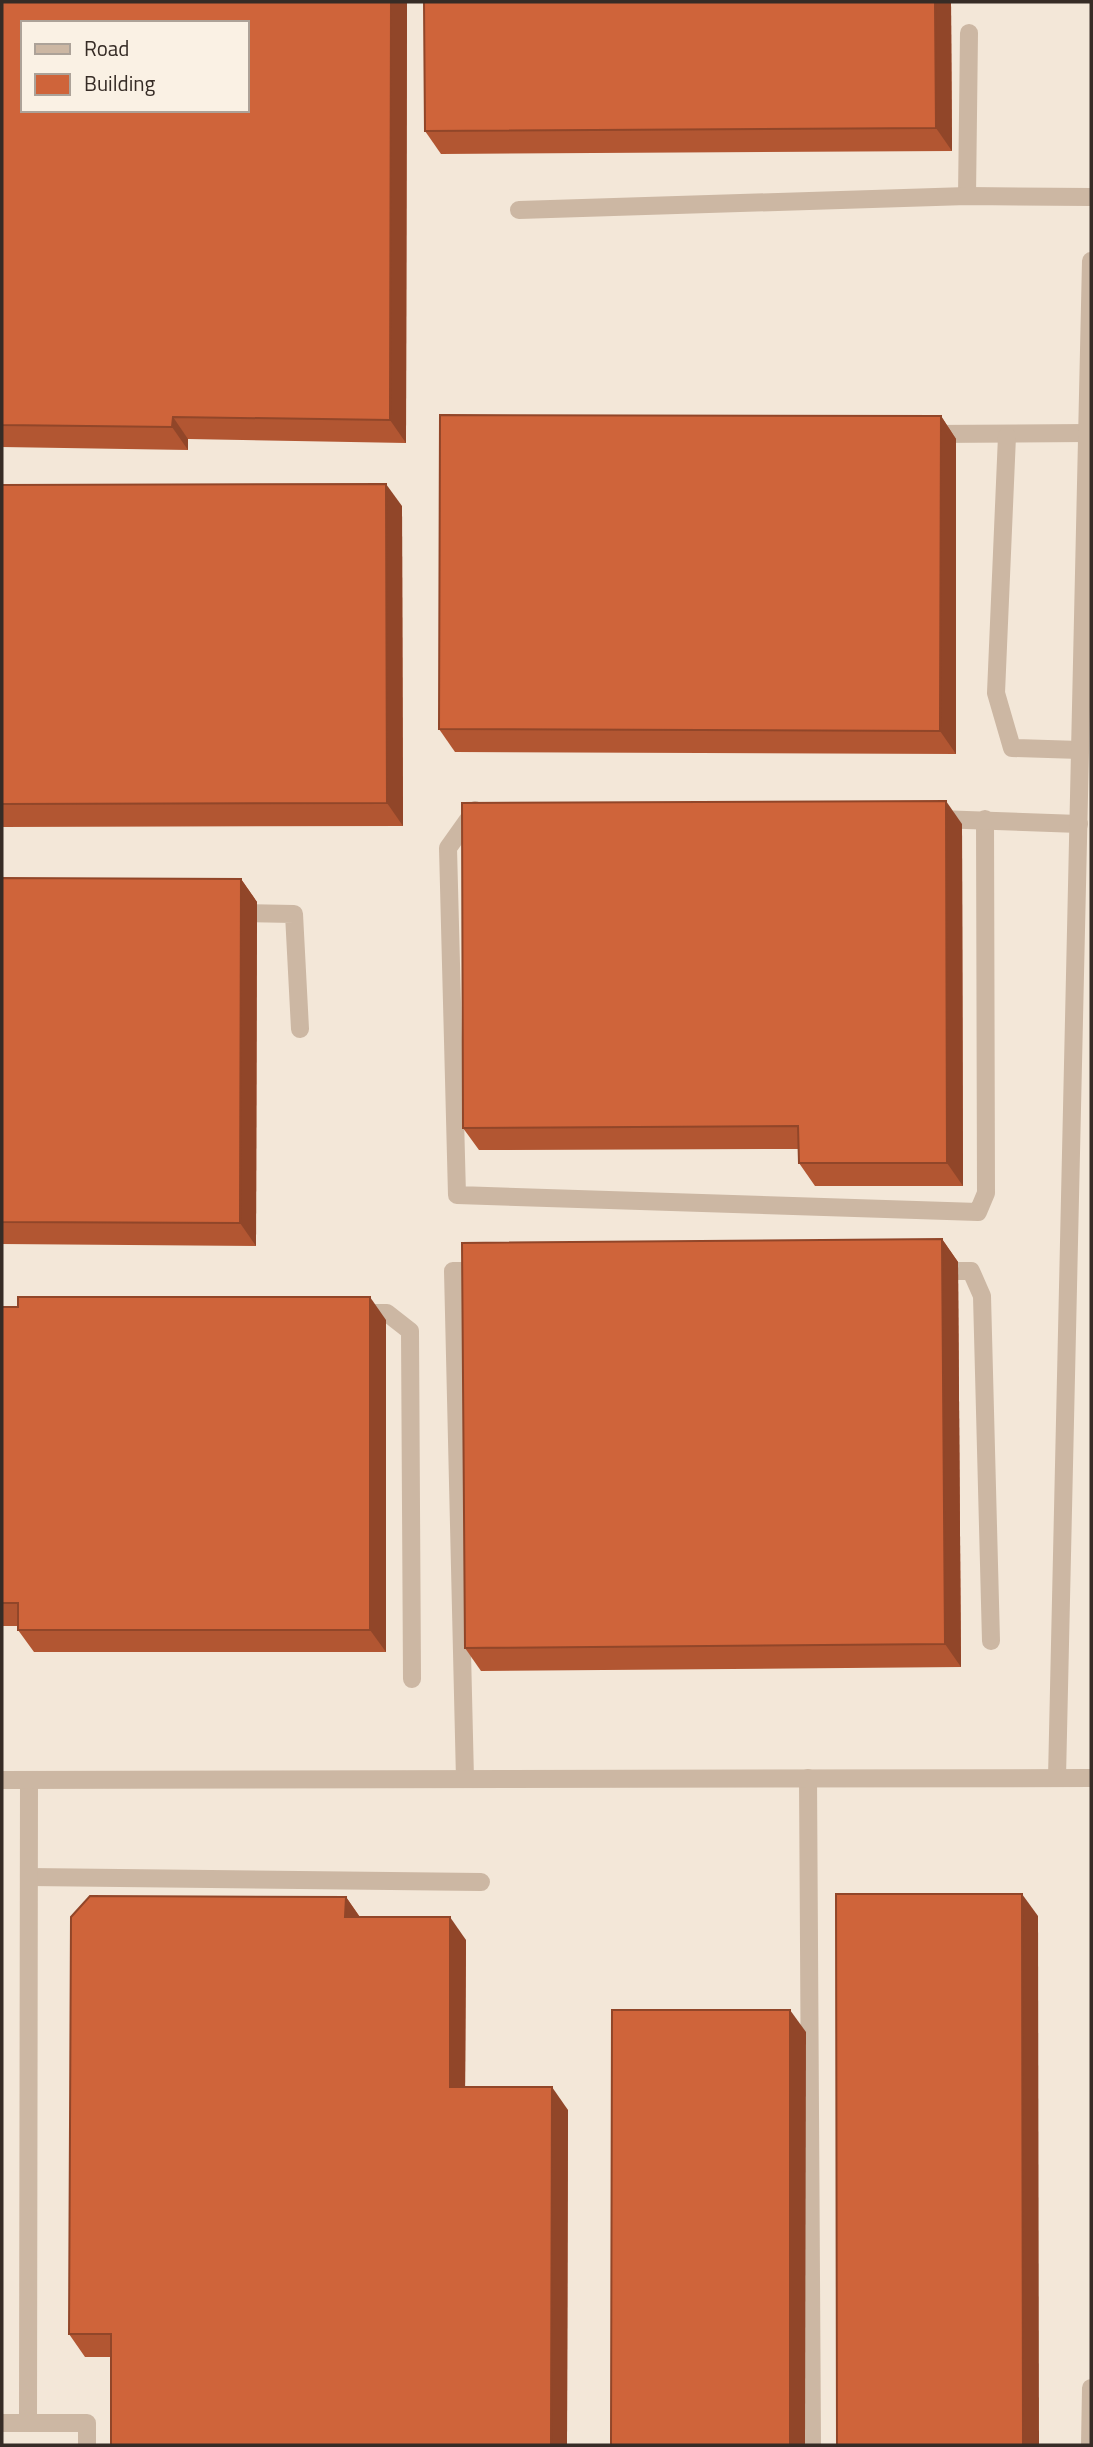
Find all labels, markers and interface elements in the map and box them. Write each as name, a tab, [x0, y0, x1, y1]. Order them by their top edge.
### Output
legend	[21, 21, 248, 112]
text: Road	[84, 32, 129, 64]
text: Building	[84, 67, 156, 99]

